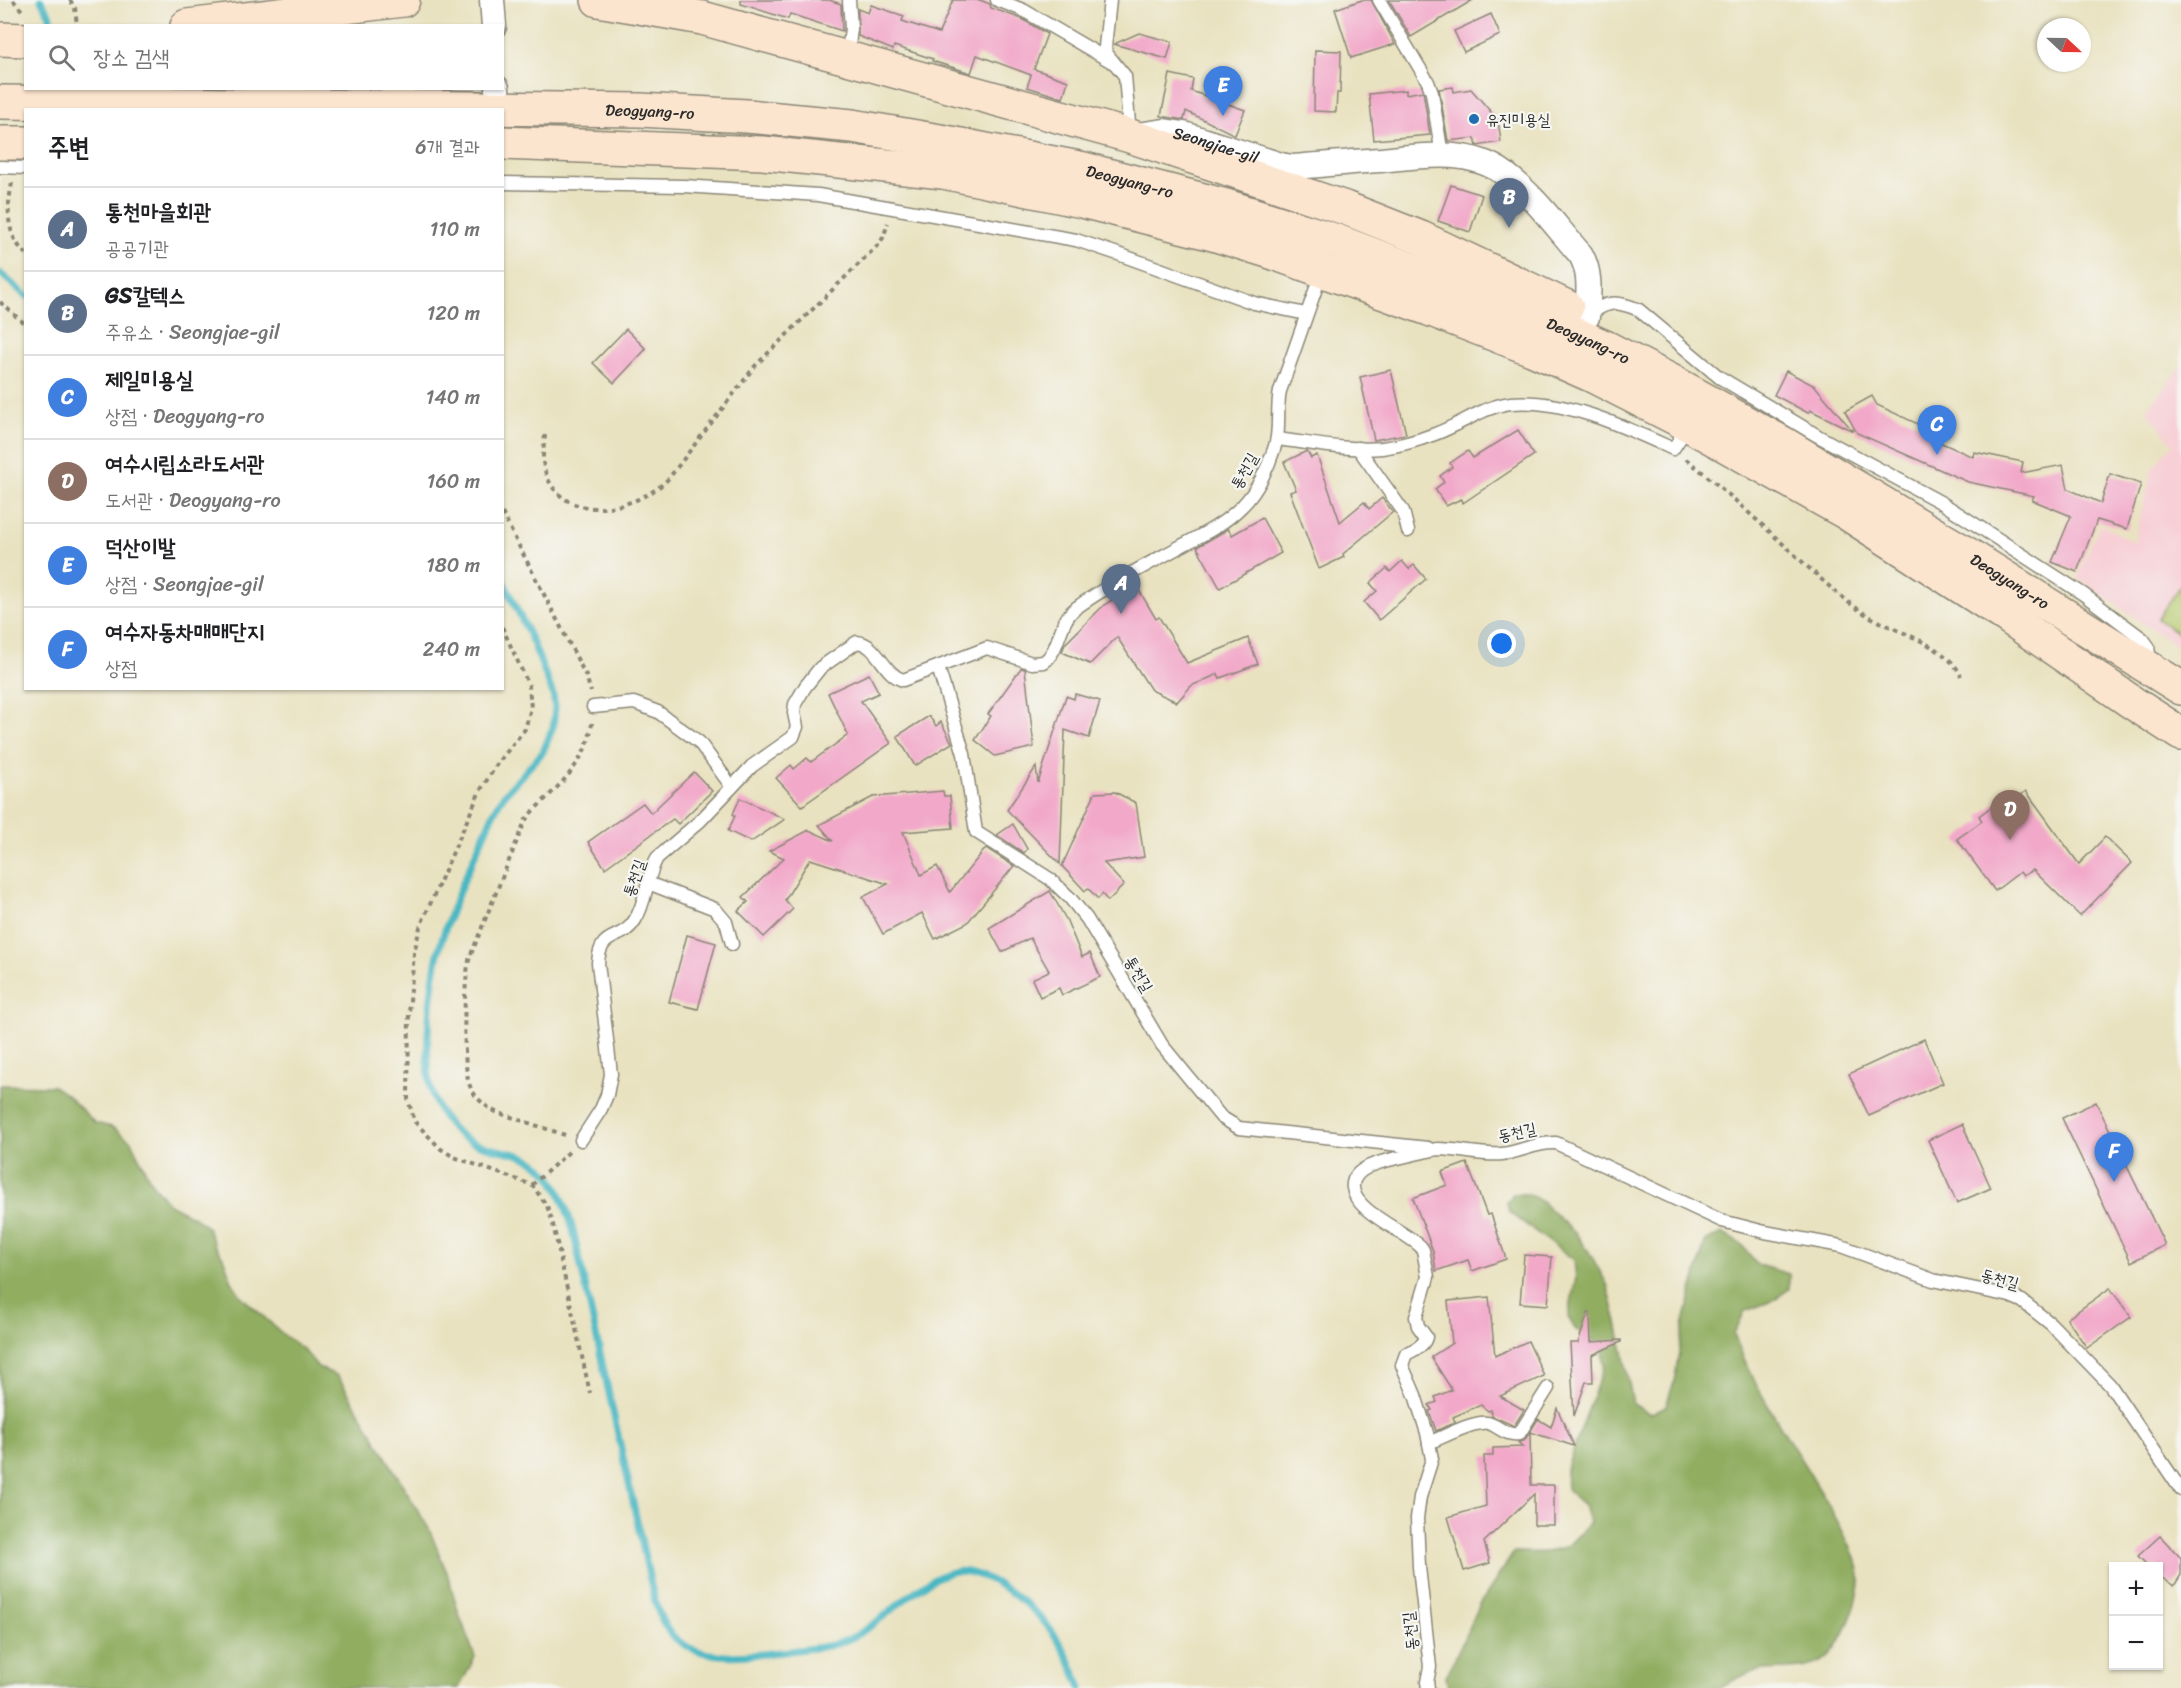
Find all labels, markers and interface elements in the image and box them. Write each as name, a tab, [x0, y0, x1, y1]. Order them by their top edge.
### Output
north arrow	[2037, 18, 2091, 72]
search box	[24, 24, 504, 90]
text: 장소 검색	[93, 38, 170, 77]
icon: search	[45, 41, 78, 74]
pin: E	[1204, 66, 1242, 116]
street label: Deogyang-ro	[605, 95, 695, 128]
place label: 유진미용실	[1486, 105, 1551, 134]
marker: 유진미용실	[1467, 112, 1481, 126]
street label: Seongjae-gil	[1171, 118, 1263, 172]
text: 주변	[48, 124, 90, 170]
text: 6개 결과	[415, 130, 480, 165]
street label: Deogyang-ro	[1083, 156, 1177, 206]
pin: B	[1490, 178, 1528, 228]
text: 통천마을회관	[105, 192, 211, 231]
text: A	[61, 212, 74, 247]
text: 110 m	[430, 212, 480, 247]
text: 공공기관	[105, 231, 169, 266]
text: GS칼텍스	[105, 276, 186, 315]
text: B	[61, 296, 74, 331]
text: 120 m	[427, 296, 480, 331]
street label: Deogyang-ro	[1542, 308, 1635, 372]
text: 주유소 · Seongjae-gil	[105, 315, 280, 350]
text: 제일미용실	[105, 360, 194, 399]
text: C	[61, 380, 74, 415]
text: 140 m	[426, 380, 480, 415]
text: 상점 · Deogyang-ro	[105, 399, 264, 434]
pin: C	[1918, 406, 1956, 455]
text: 여수시립소라도서관	[105, 444, 264, 483]
street label: 통천길	[1222, 447, 1266, 495]
text: D	[62, 464, 73, 499]
text: 160 m	[427, 464, 480, 499]
text: 도서관 · Deogyang-ro	[105, 483, 281, 518]
text: 덕산이발	[105, 528, 176, 567]
street label: Deogyang-ro	[1965, 545, 2056, 617]
text: E	[62, 548, 73, 583]
text: 180 m	[426, 548, 480, 583]
pin: A	[1102, 564, 1140, 614]
text: 상점 · Seongjae-gil	[105, 567, 264, 602]
text: 여수자동차매매단지	[105, 612, 264, 651]
your location	[1487, 629, 1516, 658]
text: F	[62, 632, 73, 667]
text: 240 m	[423, 632, 480, 667]
text: 상점	[105, 651, 137, 686]
pin: D	[1990, 790, 2030, 840]
street label: 통천길	[614, 855, 654, 901]
street label: 통천길	[1117, 950, 1161, 998]
street label: 동천길	[1495, 1114, 1539, 1150]
pin: F	[2094, 1132, 2134, 1182]
street label: 동천길	[1978, 1260, 2023, 1298]
map controls	[2109, 1562, 2163, 1670]
button: +	[2109, 1562, 2163, 1616]
street label: 동천길	[1394, 1610, 1426, 1652]
button: −	[2109, 1616, 2163, 1670]

